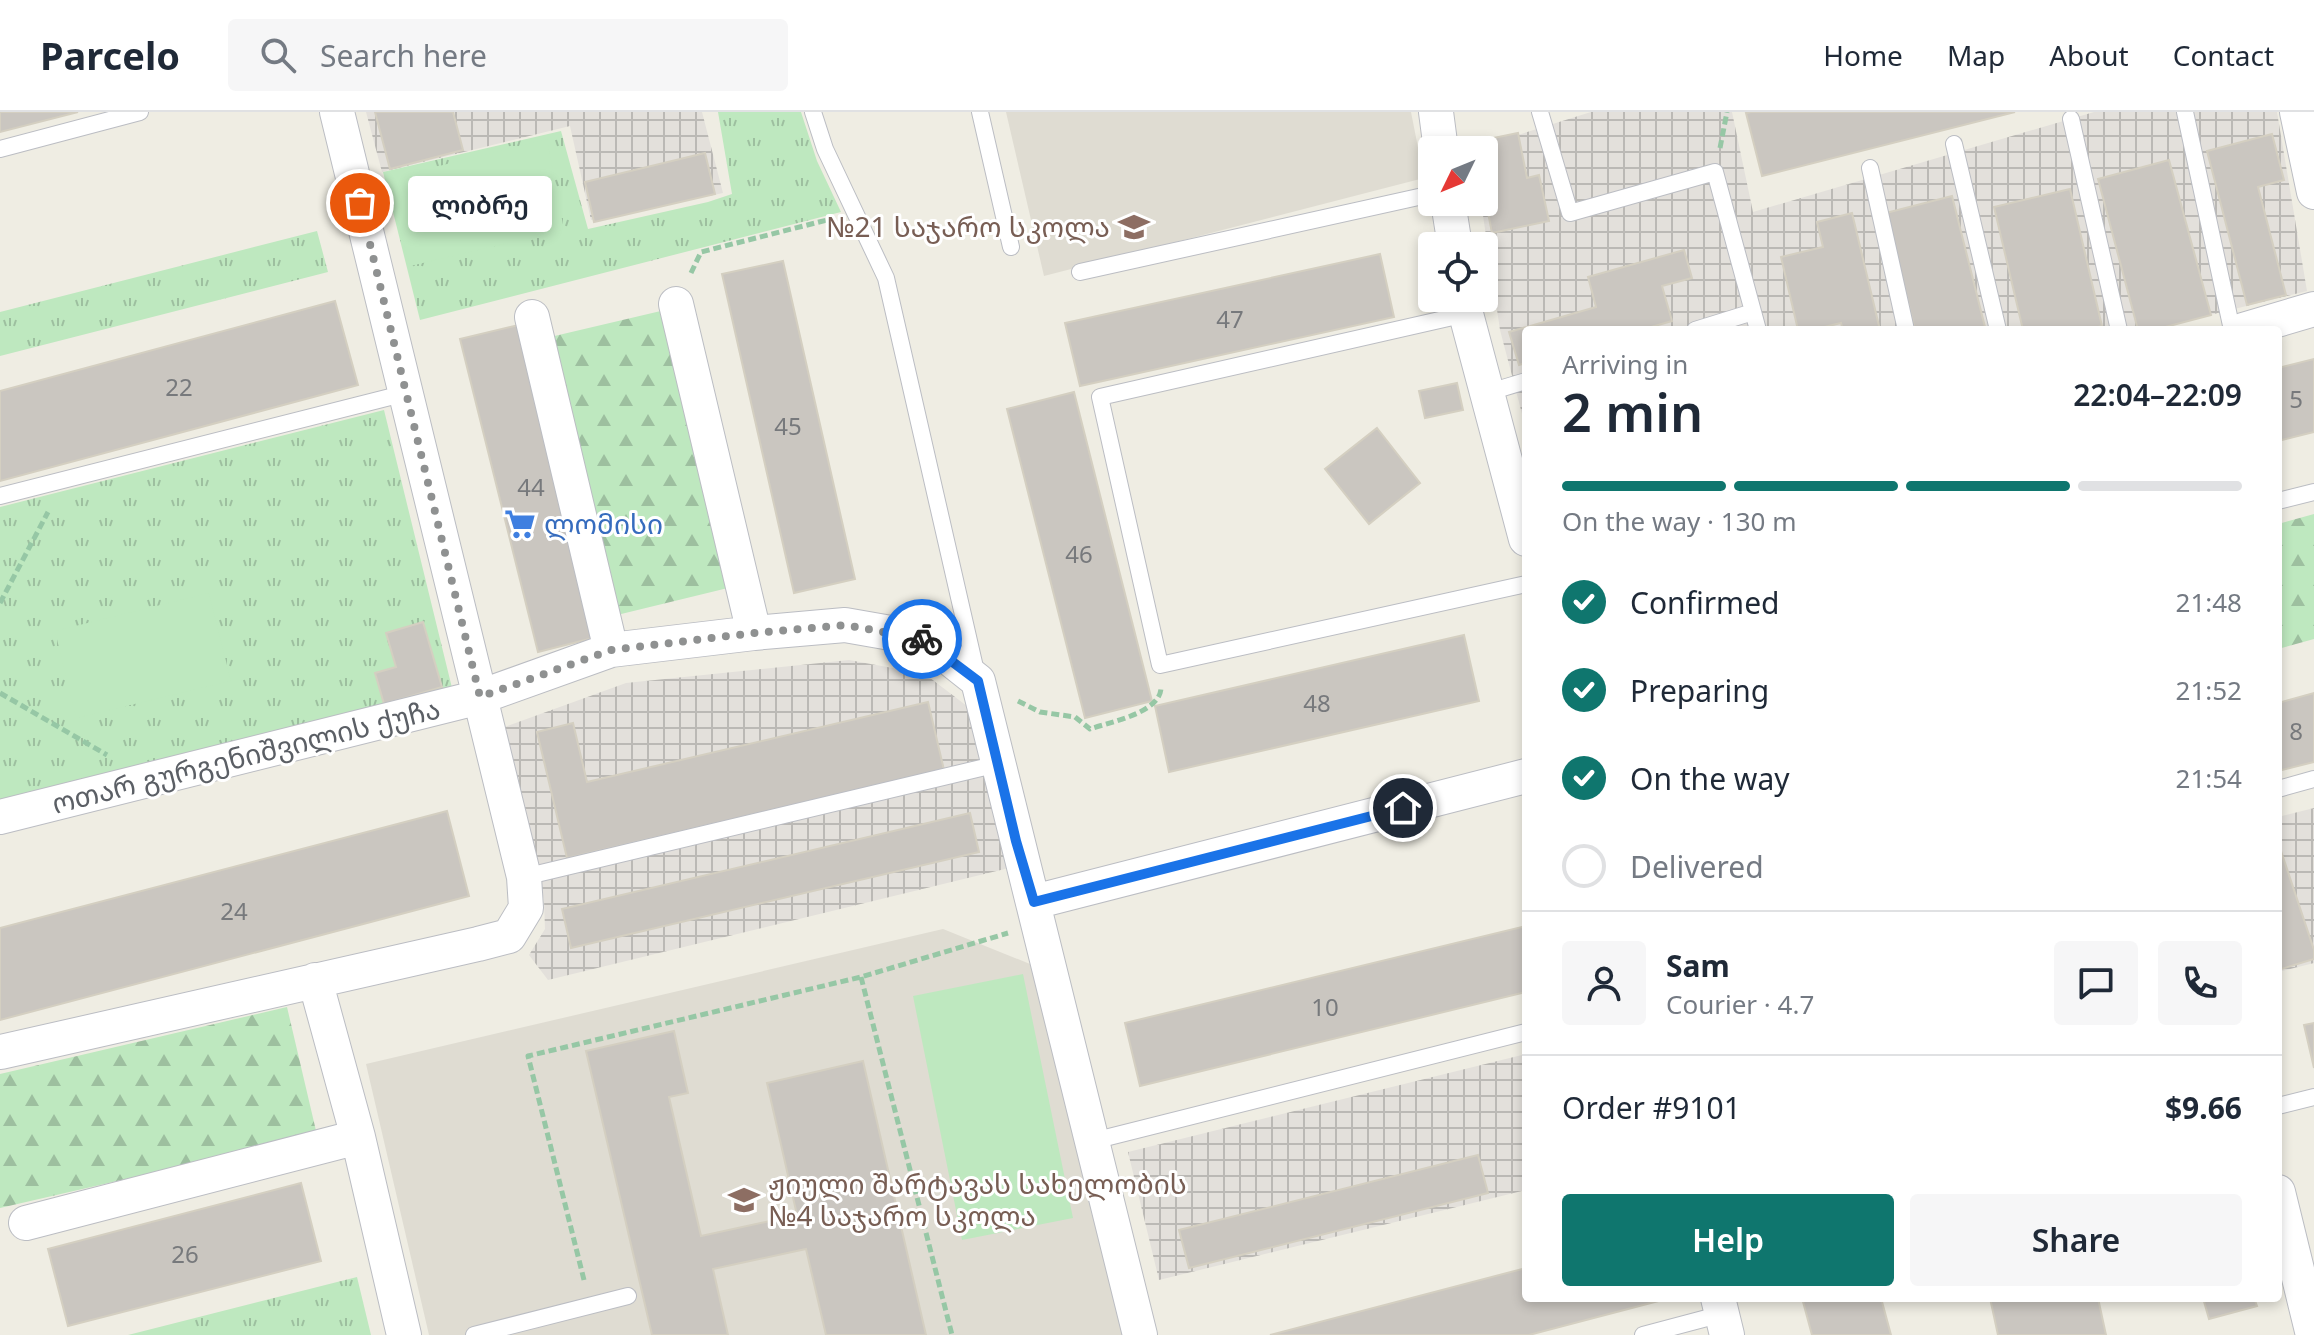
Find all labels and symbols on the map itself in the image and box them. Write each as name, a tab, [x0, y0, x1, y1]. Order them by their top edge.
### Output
north arrow	[1418, 136, 1498, 216]
pin	[326, 169, 394, 237]
callout: ლიბრე	[408, 175, 552, 231]
place label: №21 საჯარო სკოლა	[826, 207, 1110, 245]
school or university icon: №21 საჯარო სკოლა	[1117, 210, 1151, 244]
house number: 47	[1216, 302, 1244, 335]
house number: 22	[165, 370, 193, 403]
house number: 5	[2289, 382, 2303, 415]
house number: 45	[774, 409, 802, 442]
house number: 44	[517, 470, 545, 503]
place label: ლომისი	[544, 504, 663, 542]
supermarket icon: ლომისი	[503, 507, 537, 541]
house number: 46	[1065, 537, 1093, 570]
courier	[882, 599, 962, 679]
house number: 48	[1303, 686, 1331, 719]
street label: ოთარ გურგენიშვილის ქუჩა	[48, 688, 444, 822]
house number: 8	[2289, 714, 2303, 747]
pin	[1369, 774, 1437, 842]
house number: 24	[220, 894, 248, 927]
house number: 10	[1311, 990, 1339, 1023]
place label: ჟიული შარტავას სახელობის №4 საჯარო სკოლა	[768, 1164, 1187, 1234]
school or university icon: ჟიული შარტავას სახელობის №4 საჯარო სკოლა	[727, 1183, 761, 1217]
house number: 26	[171, 1237, 199, 1270]

